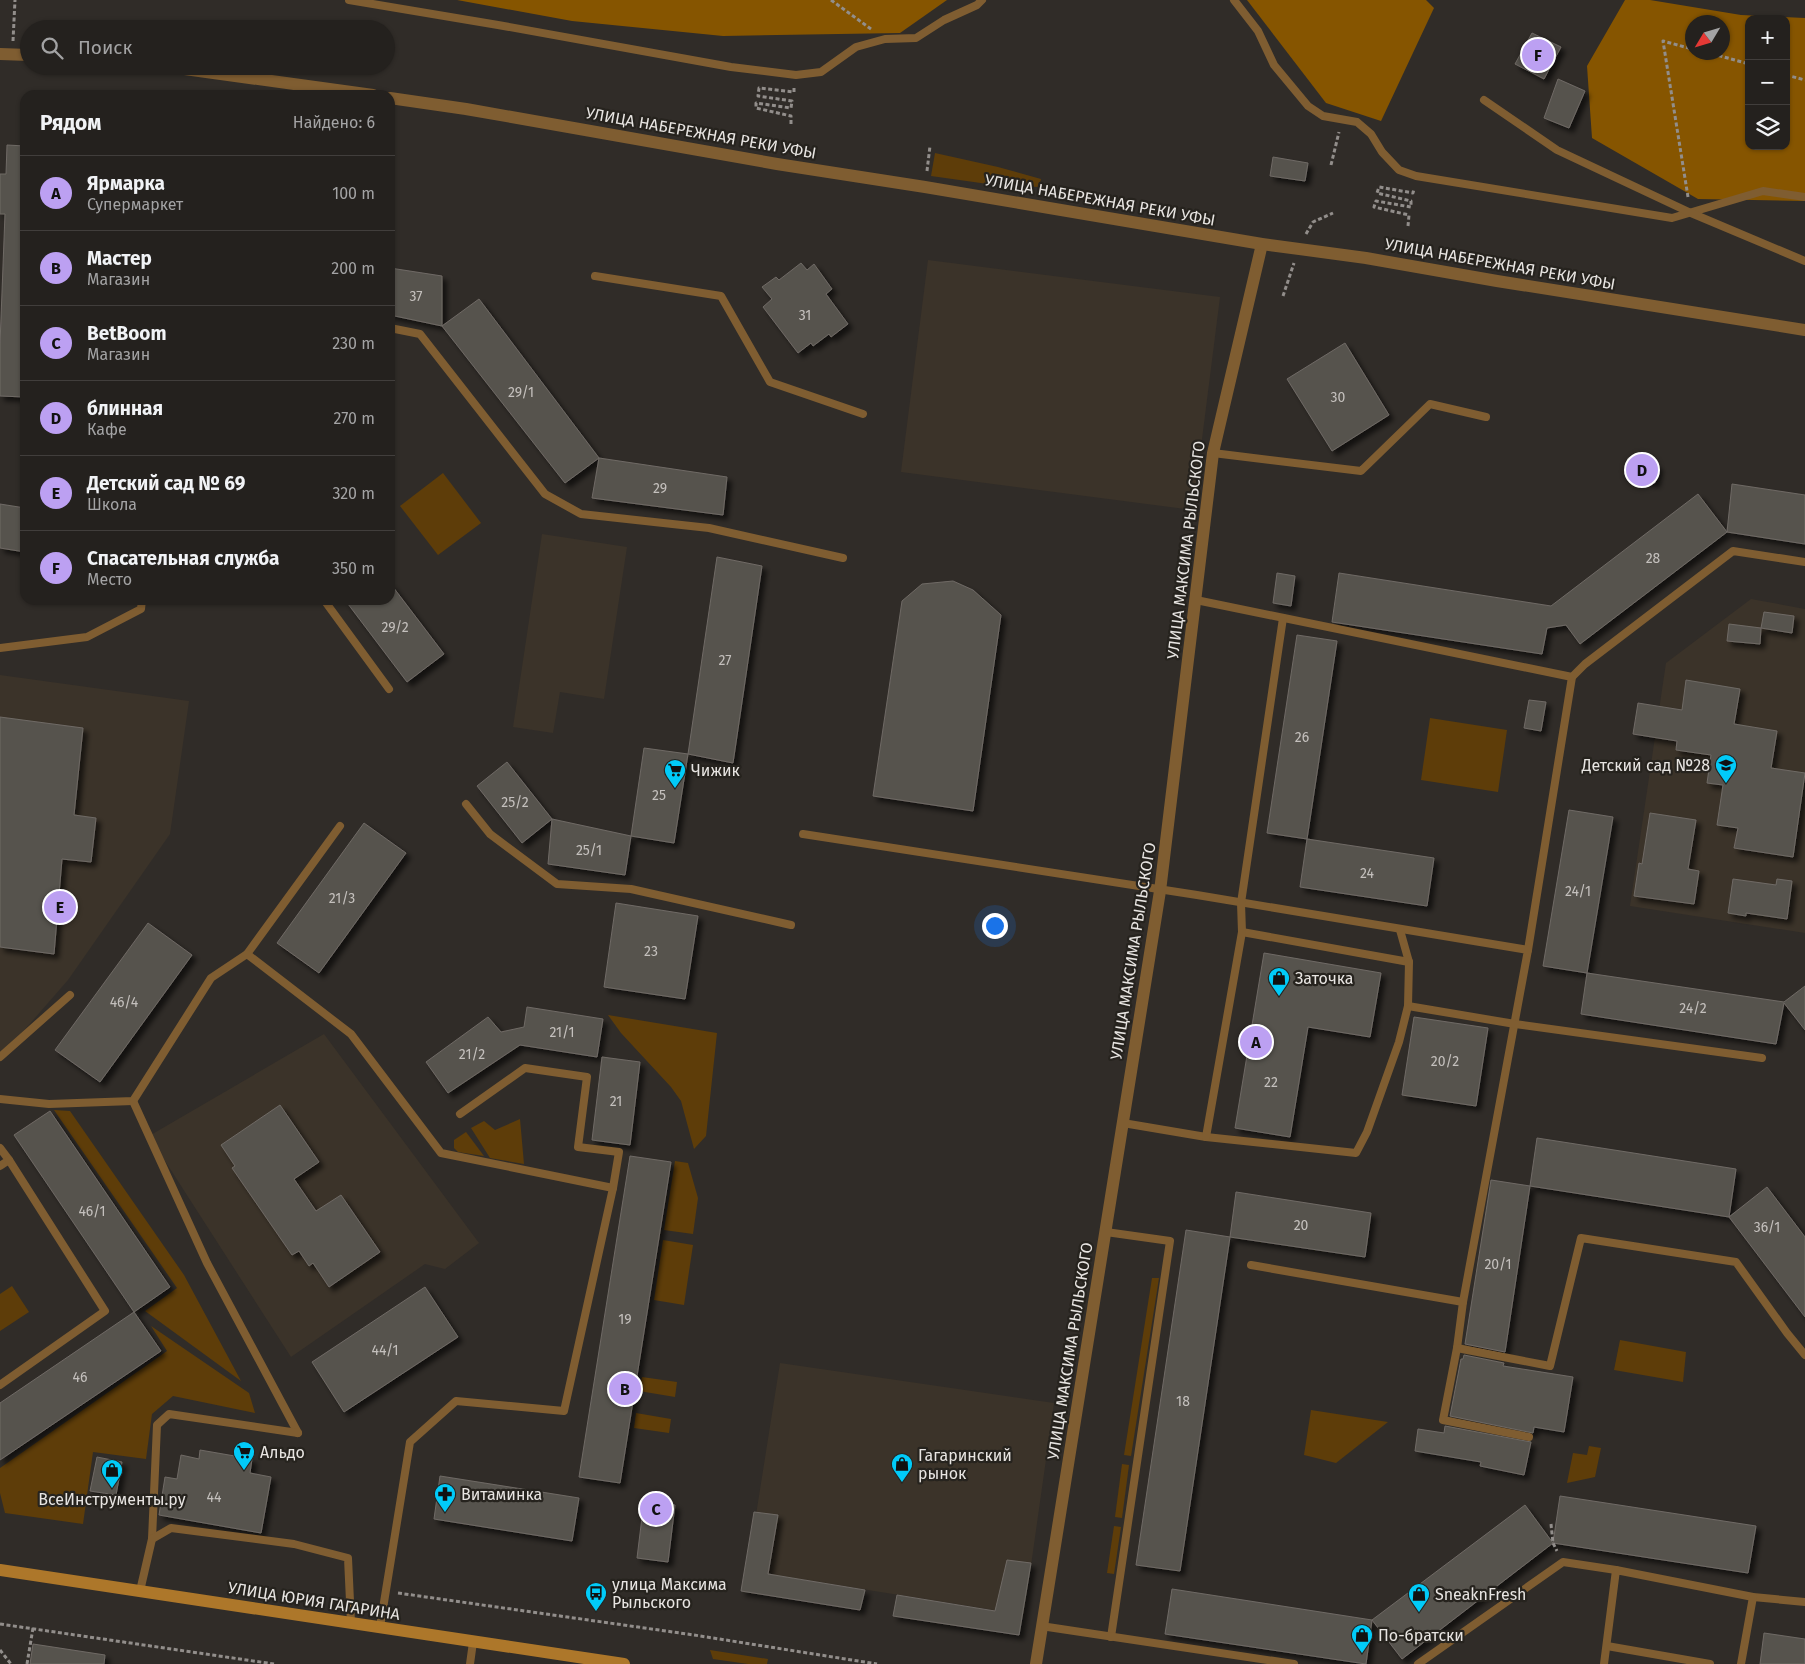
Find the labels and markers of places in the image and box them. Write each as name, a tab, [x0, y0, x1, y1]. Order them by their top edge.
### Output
pin: F	[1522, 36, 1554, 74]
pin: D	[1626, 451, 1658, 489]
school or university icon: Детский сад №28	[1714, 753, 1738, 784]
place label: Детский сад №28	[1581, 756, 1710, 775]
supermarket icon: Чижик	[663, 758, 687, 789]
place label: Чижик	[691, 761, 740, 780]
pin: E	[44, 888, 76, 926]
shop icon: Заточка	[1267, 966, 1291, 997]
place label: Заточка	[1295, 969, 1353, 988]
pin: A	[1240, 1023, 1272, 1061]
pin: B	[609, 1370, 641, 1408]
supermarket icon: Альдо	[232, 1440, 256, 1471]
place label: Альдо	[260, 1443, 305, 1462]
place label: Гагаринский рынок	[918, 1446, 1012, 1483]
shop icon: Гагаринский рынок	[890, 1452, 914, 1483]
shop icon: ВсеИнструменты.ру	[100, 1458, 124, 1489]
pharmacy icon: Витаминка	[433, 1482, 457, 1513]
place label: Витаминка	[461, 1485, 542, 1504]
place label: ВсеИнструменты.ру	[38, 1490, 186, 1509]
pin: C	[640, 1490, 672, 1528]
place label: улица Максима Рыльского	[612, 1575, 727, 1612]
bus stop icon: улица Максима Рыльского	[584, 1581, 608, 1612]
shop icon: SneaknFresh	[1407, 1582, 1431, 1613]
place label: SneaknFresh	[1435, 1585, 1527, 1604]
shop icon: По-братски	[1350, 1623, 1374, 1654]
place label: По-братски	[1378, 1626, 1464, 1645]

